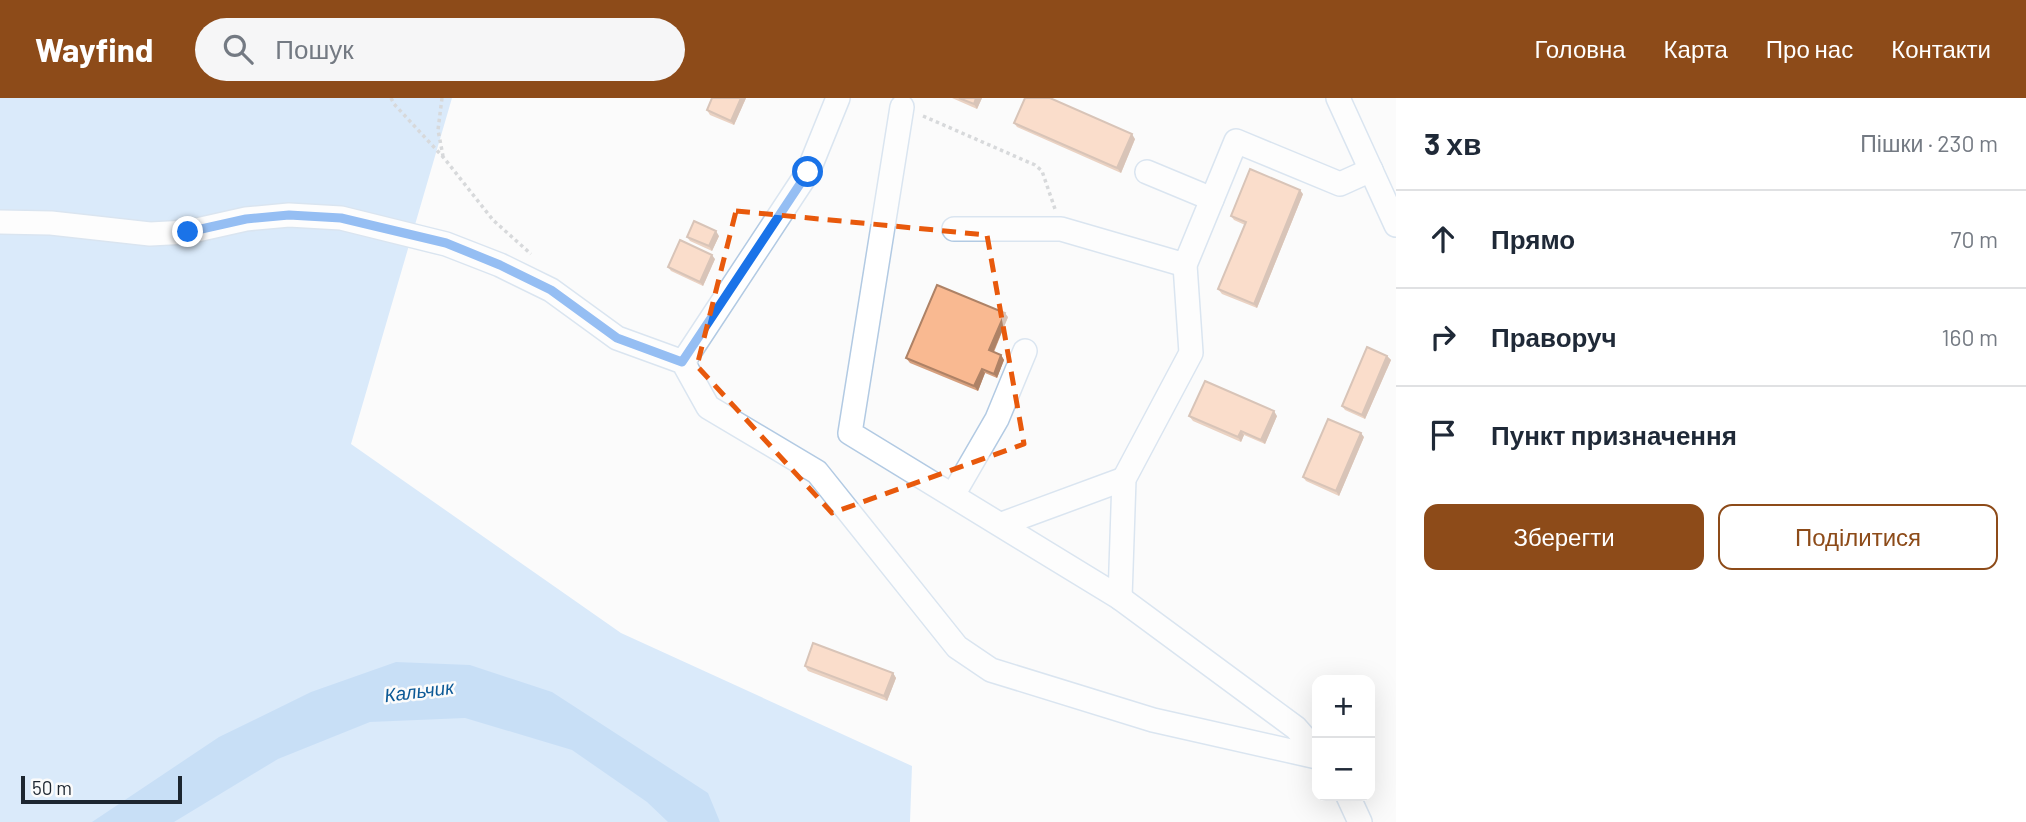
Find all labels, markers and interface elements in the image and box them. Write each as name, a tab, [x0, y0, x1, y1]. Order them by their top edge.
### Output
search box	[195, 18, 685, 81]
text: Wayfind	[35, 29, 153, 69]
icon: search	[219, 30, 257, 68]
text: Пошук	[275, 33, 354, 64]
text: Головна	[1534, 34, 1626, 63]
text: Карта	[1664, 34, 1728, 63]
text: Про нас	[1766, 34, 1853, 63]
text: Контакти	[1891, 34, 1991, 63]
text: 3 хв	[1424, 125, 1481, 161]
text: Пішки · 230 m	[1860, 129, 1998, 157]
route start	[792, 156, 823, 187]
route end	[172, 216, 203, 247]
icon: ahead	[1424, 220, 1462, 258]
text: Прямо	[1491, 223, 1575, 254]
text: 70 m	[1951, 225, 1998, 253]
icon: right	[1424, 318, 1462, 356]
text: Праворуч	[1491, 321, 1617, 352]
text: 160 m	[1941, 323, 1998, 351]
icon: arrive	[1424, 416, 1462, 454]
text: Пункт призначення	[1491, 419, 1737, 450]
button: Зберегти	[1424, 504, 1704, 570]
button: Поділитися	[1718, 504, 1998, 570]
water label: Кальчик	[383, 675, 456, 706]
map controls	[1312, 675, 1375, 801]
button: +	[1312, 675, 1375, 738]
button: −	[1312, 738, 1375, 801]
scale bar	[21, 773, 182, 805]
text: 50 m	[32, 776, 72, 799]

